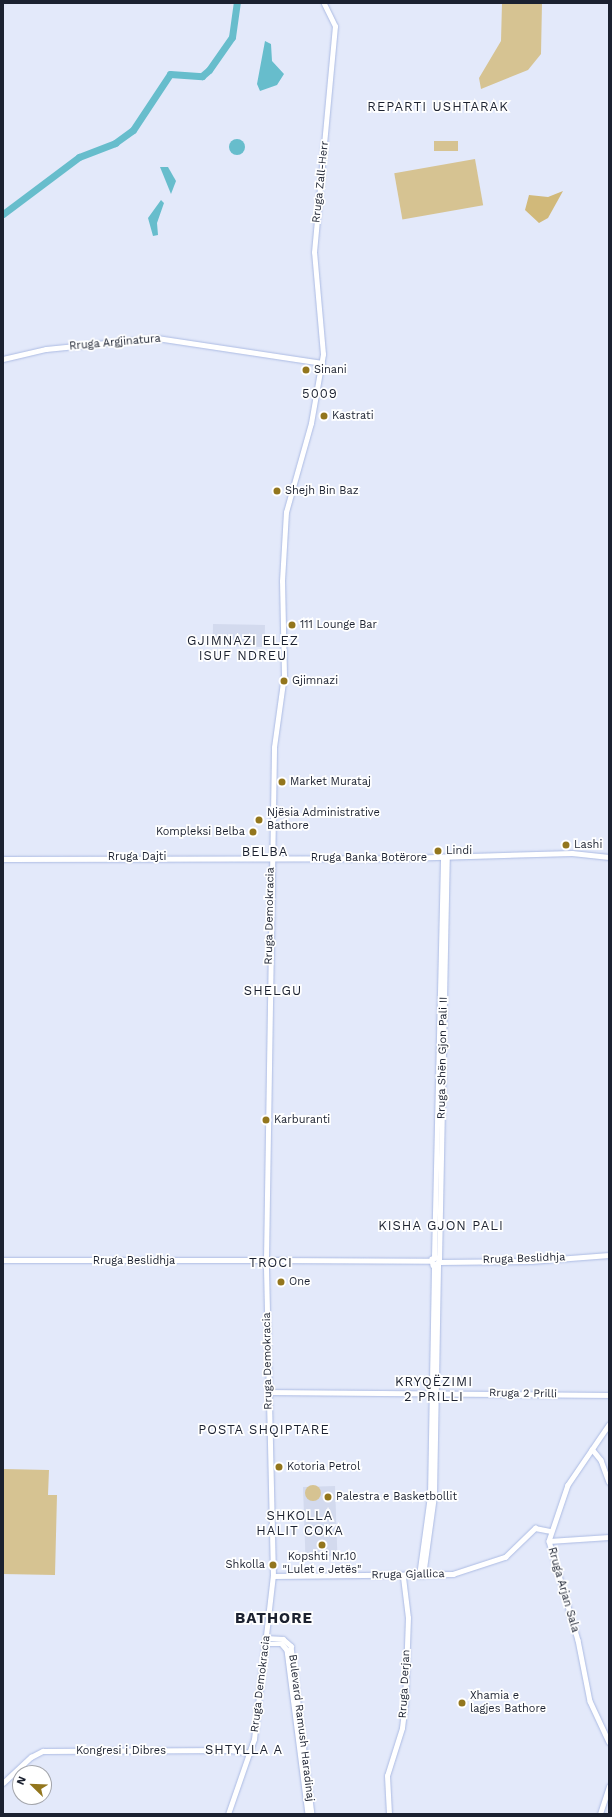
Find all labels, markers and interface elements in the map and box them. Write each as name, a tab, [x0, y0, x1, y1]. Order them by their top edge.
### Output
district label: REPARTI USHTARAK	[367, 99, 509, 115]
street label: Rruga Zall-Herr	[310, 140, 332, 224]
street label: Rruga Argjinatura	[68, 332, 162, 354]
place label: Sinani	[314, 363, 347, 377]
marker: Sinani	[301, 365, 311, 375]
district label: 5009	[302, 386, 338, 402]
place label: Kastrati	[332, 409, 374, 423]
marker: Kastrati	[319, 411, 329, 421]
place label: Shejh Bin Baz	[285, 484, 359, 498]
marker: Shejh Bin Baz	[272, 486, 282, 496]
place label: 111 Lounge Bar	[300, 618, 377, 632]
marker: 111 Lounge Bar	[287, 620, 297, 630]
district label: GJIMNAZI ELEZ ISUF NDREU	[187, 634, 299, 665]
place label: Gjimnazi	[292, 674, 338, 688]
marker: Gjimnazi	[279, 676, 289, 686]
place label: Market Murataj	[290, 775, 371, 789]
marker: Market Murataj	[277, 777, 287, 787]
place label: Njësia Administrative Bathore	[267, 807, 381, 833]
marker: Njësia Administrative Bathore	[254, 815, 264, 825]
place label: Kompleksi Belba	[156, 825, 245, 839]
marker: Kompleksi Belba	[248, 827, 258, 837]
place label: Lashi	[574, 838, 602, 852]
marker: Lashi	[561, 840, 571, 850]
district label: BELBA	[242, 844, 288, 860]
place label: Lindi	[446, 844, 472, 858]
marker: Lindi	[433, 846, 443, 856]
street label: Rruga Dajti	[108, 850, 166, 864]
street label: Rruga Banka Botërore	[311, 851, 427, 865]
street label: Rruga Demokracia	[263, 867, 277, 965]
district label: SHELGU	[244, 983, 302, 999]
street label: Rruga Shën Gjon Pali II	[435, 997, 451, 1119]
place label: Karburanti	[274, 1113, 330, 1127]
marker: Karburanti	[261, 1115, 271, 1125]
district label: KISHA GJON PALI	[378, 1218, 504, 1234]
street label: Rruga Beslidhja	[482, 1251, 566, 1267]
street label: Rruga Beslidhja	[93, 1254, 175, 1268]
district label: TROCI	[249, 1255, 293, 1271]
place label: One	[289, 1275, 310, 1289]
marker: One	[276, 1277, 286, 1287]
street label: Rruga Demokracia	[261, 1312, 275, 1410]
district label: KRYQËZIMI 2 PRILLI	[395, 1375, 473, 1406]
street label: Rruga 2 Prilli	[489, 1387, 557, 1401]
district label: POSTA SHQIPTARE	[198, 1422, 330, 1438]
place label: Kotoria Petrol	[287, 1460, 361, 1474]
marker: Kotoria Petrol	[274, 1462, 284, 1472]
place label: Palestra e Basketbollit	[336, 1490, 457, 1504]
marker: Palestra e Basketbollit	[323, 1492, 333, 1502]
district label: SHKOLLA HALIT COKA	[256, 1509, 344, 1540]
marker: Kopshti Nr.10 "Lulet e Jetës"	[317, 1540, 327, 1550]
street label: Rruga Arjan Sala	[544, 1546, 582, 1634]
place label: Kopshti Nr.10 "Lulet e Jetës"	[282, 1551, 362, 1577]
place label: Shkolla	[226, 1558, 265, 1572]
marker: Shkolla	[268, 1560, 278, 1570]
street label: Rruga Gjallica	[371, 1568, 445, 1582]
district label: BATHORE	[235, 1610, 313, 1628]
street label: Rruga Demokracia	[248, 1635, 274, 1733]
street label: Rruga Derjan	[397, 1649, 413, 1719]
street label: Bulevard Ramush Haradinaj	[285, 1654, 317, 1802]
place label: Xhamia e lagjes Bathore	[470, 1690, 546, 1716]
marker: Xhamia e lagjes Bathore	[457, 1698, 467, 1708]
district label: SHTYLLA A	[204, 1742, 284, 1758]
street label: Kongresi i Dibres	[76, 1744, 166, 1758]
north arrow	[12, 1765, 52, 1805]
text: N	[14, 1774, 29, 1787]

